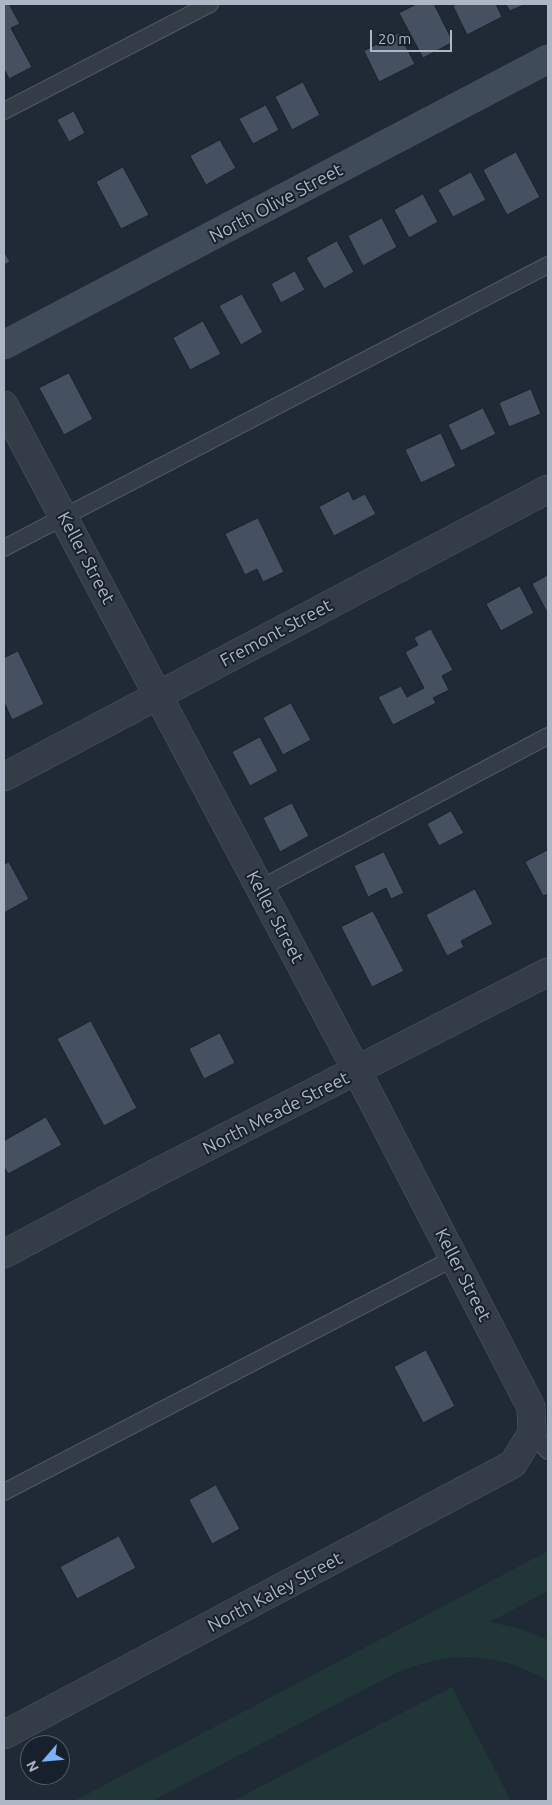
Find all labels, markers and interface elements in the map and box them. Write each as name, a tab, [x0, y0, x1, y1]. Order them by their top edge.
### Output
scale bar	[372, 20, 454, 52]
text: 20 m	[378, 30, 411, 47]
street label: North Olive Street	[206, 159, 346, 247]
street label: Keller Street	[53, 508, 119, 608]
street label: Fremont Street	[216, 594, 336, 672]
street label: Keller Street	[242, 867, 308, 967]
street label: North Meade Street	[199, 1067, 353, 1159]
street label: Keller Street	[430, 1225, 496, 1325]
street label: North Kaley Street	[204, 1547, 346, 1637]
north arrow	[20, 1735, 70, 1785]
text: N	[23, 1758, 42, 1775]

